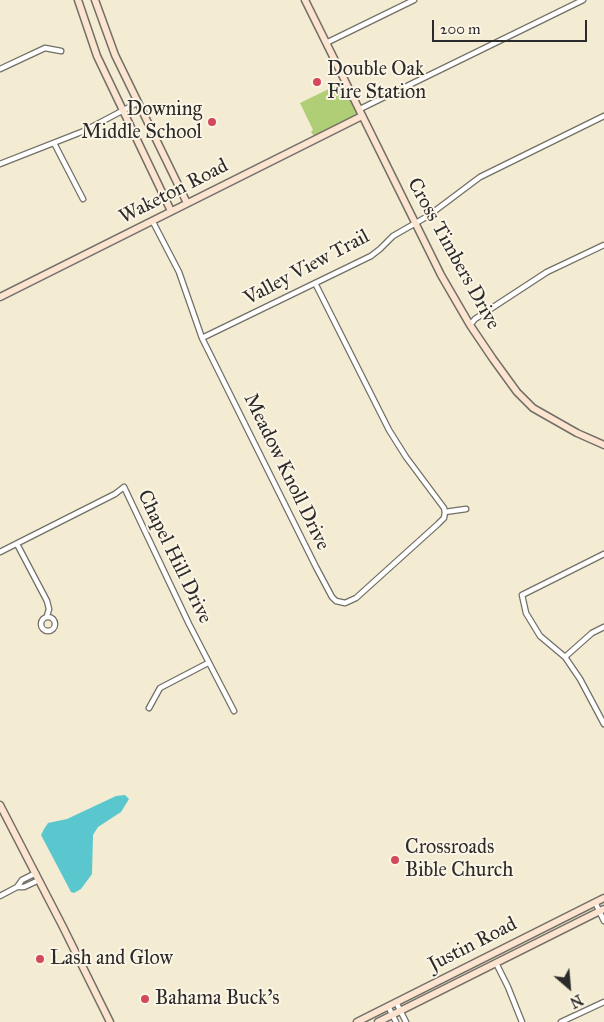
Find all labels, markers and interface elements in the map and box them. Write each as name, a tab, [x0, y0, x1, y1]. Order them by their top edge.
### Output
scale bar	[434, 10, 589, 42]
text: 200 m	[440, 20, 481, 38]
place label: Double Oak Fire Station	[327, 58, 426, 105]
marker: Double Oak Fire Station	[311, 76, 323, 88]
place label: Downing Middle School	[81, 98, 202, 145]
marker: Downing Middle School	[206, 116, 218, 128]
street label: Waketon Road	[116, 154, 232, 230]
street label: Cross Timbers Drive	[401, 174, 505, 334]
street label: Valley View Trail	[240, 225, 374, 311]
street label: Meadow Knoll Drive	[238, 390, 334, 554]
street label: Chapel Hill Drive	[131, 486, 217, 628]
place label: Crossroads Bible Church	[405, 836, 513, 883]
marker: Crossroads Bible Church	[389, 854, 401, 866]
street label: Justin Road	[425, 913, 521, 977]
place label: Lash and Glow	[50, 947, 173, 971]
marker: Lash and Glow	[34, 953, 46, 965]
north arrow	[544, 962, 594, 1012]
place label: Bahama Buck's	[155, 987, 280, 1011]
text: N	[567, 991, 585, 1011]
marker: Bahama Buck's	[139, 993, 151, 1005]

